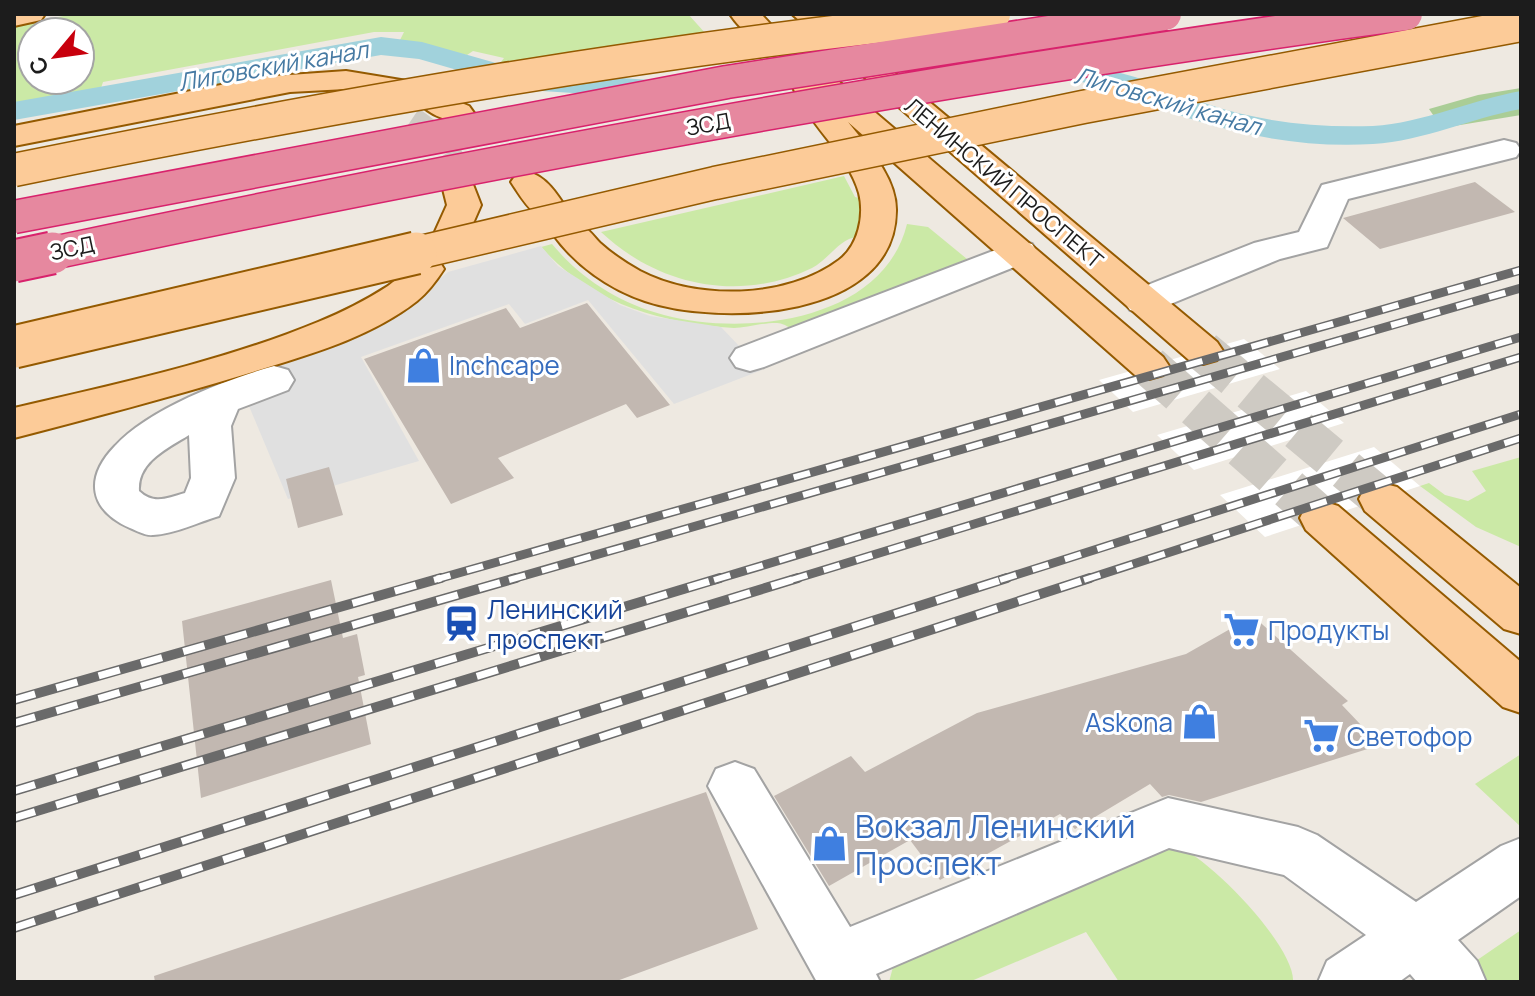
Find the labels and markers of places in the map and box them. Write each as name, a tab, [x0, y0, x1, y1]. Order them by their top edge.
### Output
shop icon: Inchcape	[404, 346, 442, 384]
place label: Inchcape	[449, 347, 560, 383]
place label: Ленинский проспект	[487, 591, 623, 657]
station icon: Ленинский проспект	[442, 605, 480, 643]
supermarket icon: Продукты	[1223, 611, 1261, 649]
place label: Продукты	[1268, 612, 1390, 648]
shop icon: Askona	[1180, 703, 1218, 741]
place label: Askona	[1085, 704, 1173, 740]
supermarket icon: Светофор	[1302, 717, 1340, 755]
place label: Светофор	[1347, 718, 1472, 754]
place label: Вокзал Ленинский Проспект	[855, 804, 1135, 885]
shop icon: Вокзал Ленинский Проспект	[810, 825, 848, 863]

